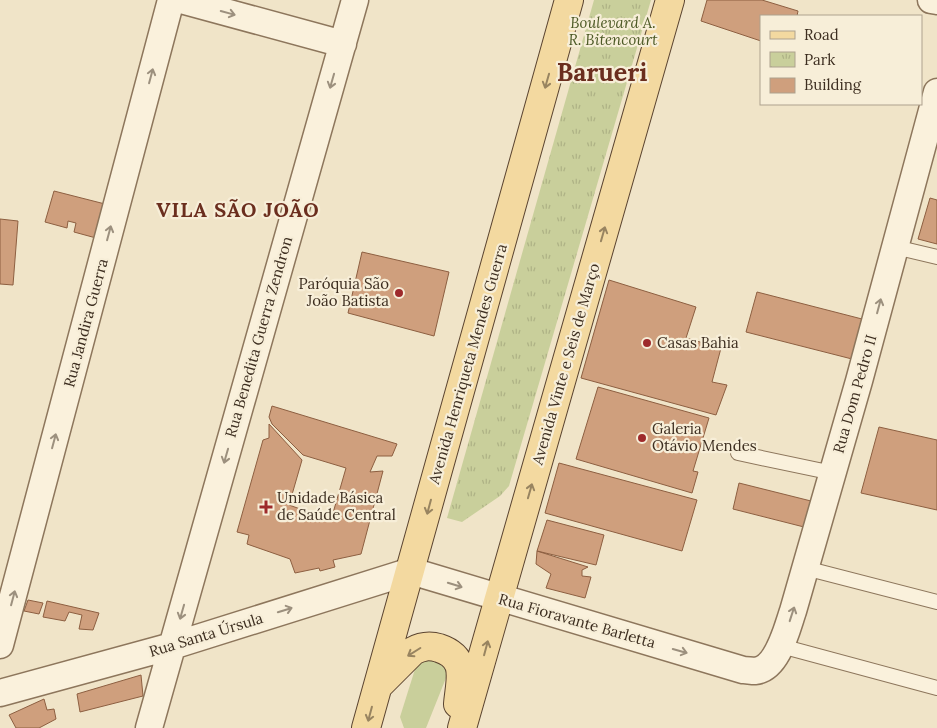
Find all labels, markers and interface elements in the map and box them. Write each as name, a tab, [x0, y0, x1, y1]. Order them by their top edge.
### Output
one-way arrow	[219, 9, 235, 18]
park label: Boulevard A. R. Bitencourt	[569, 13, 658, 49]
legend	[760, 15, 922, 105]
text: Road	[804, 25, 839, 44]
text: Park	[804, 50, 835, 69]
district label: Barueri	[557, 56, 647, 88]
one-way arrow	[147, 69, 156, 85]
one-way arrow	[327, 72, 337, 88]
one-way arrow	[541, 72, 551, 88]
text: Building	[804, 75, 862, 94]
district label: VILA SÃO JOÃO	[156, 197, 320, 222]
one-way arrow	[105, 226, 114, 242]
one-way arrow	[599, 226, 609, 242]
street label: Rua Benedita Guerra Zendron	[221, 234, 296, 440]
street label: Avenida Henriqueta Mendes Guerra	[424, 241, 511, 487]
street label: Rua Jandira Guerra	[59, 256, 112, 389]
street label: Avenida Vinte e Seis de Março	[527, 261, 603, 468]
place label: Paróquia São João Batista	[299, 274, 389, 310]
marker: Paróquia São João Batista	[393, 287, 405, 299]
one-way arrow	[875, 298, 885, 314]
street label: Rua Dom Pedro II	[829, 332, 881, 455]
place label: Casas Bahia	[657, 333, 739, 352]
marker: Casas Bahia	[641, 337, 653, 349]
place label: Galeria Otávio Mendes	[652, 419, 757, 455]
marker: Galeria Otávio Mendes	[636, 432, 648, 444]
one-way arrow	[50, 434, 60, 450]
one-way arrow	[220, 447, 230, 463]
one-way arrow	[525, 484, 535, 500]
place label: Unidade Básica de Saúde Central	[277, 488, 396, 524]
one-way arrow	[423, 499, 433, 515]
marker: Unidade Básica de Saúde Central	[259, 500, 273, 514]
one-way arrow	[446, 580, 462, 590]
street label: Rua Fioravante Barletta	[497, 589, 658, 652]
one-way arrow	[9, 591, 18, 607]
one-way arrow	[176, 604, 186, 620]
one-way arrow	[277, 605, 293, 615]
one-way arrow	[788, 606, 798, 622]
street label: Rua Santa Úrsula	[147, 608, 265, 661]
one-way arrow	[481, 640, 491, 656]
one-way arrow	[407, 646, 421, 657]
one-way arrow	[672, 647, 688, 657]
one-way arrow	[365, 706, 374, 722]

